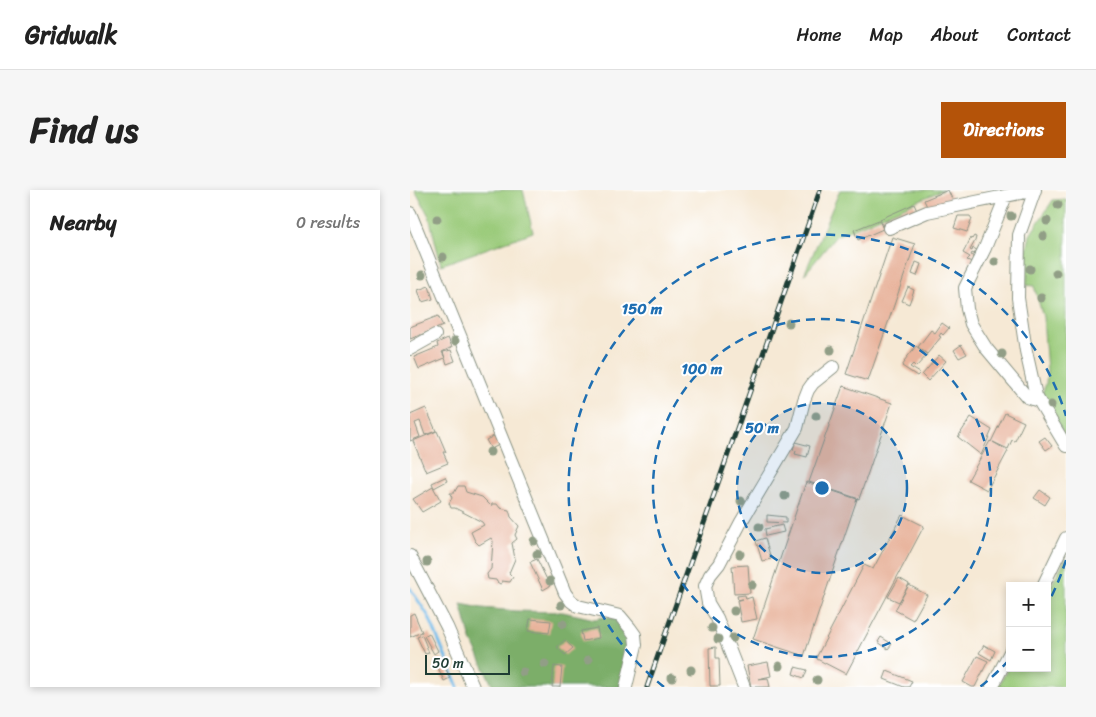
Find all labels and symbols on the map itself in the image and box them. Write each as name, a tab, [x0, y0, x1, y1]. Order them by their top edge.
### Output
text: 150 m	[622, 296, 663, 322]
text: 100 m	[682, 356, 723, 382]
text: 50 m	[745, 415, 780, 441]
centre of rings	[813, 479, 831, 497]
scale bar	[425, 652, 510, 675]

